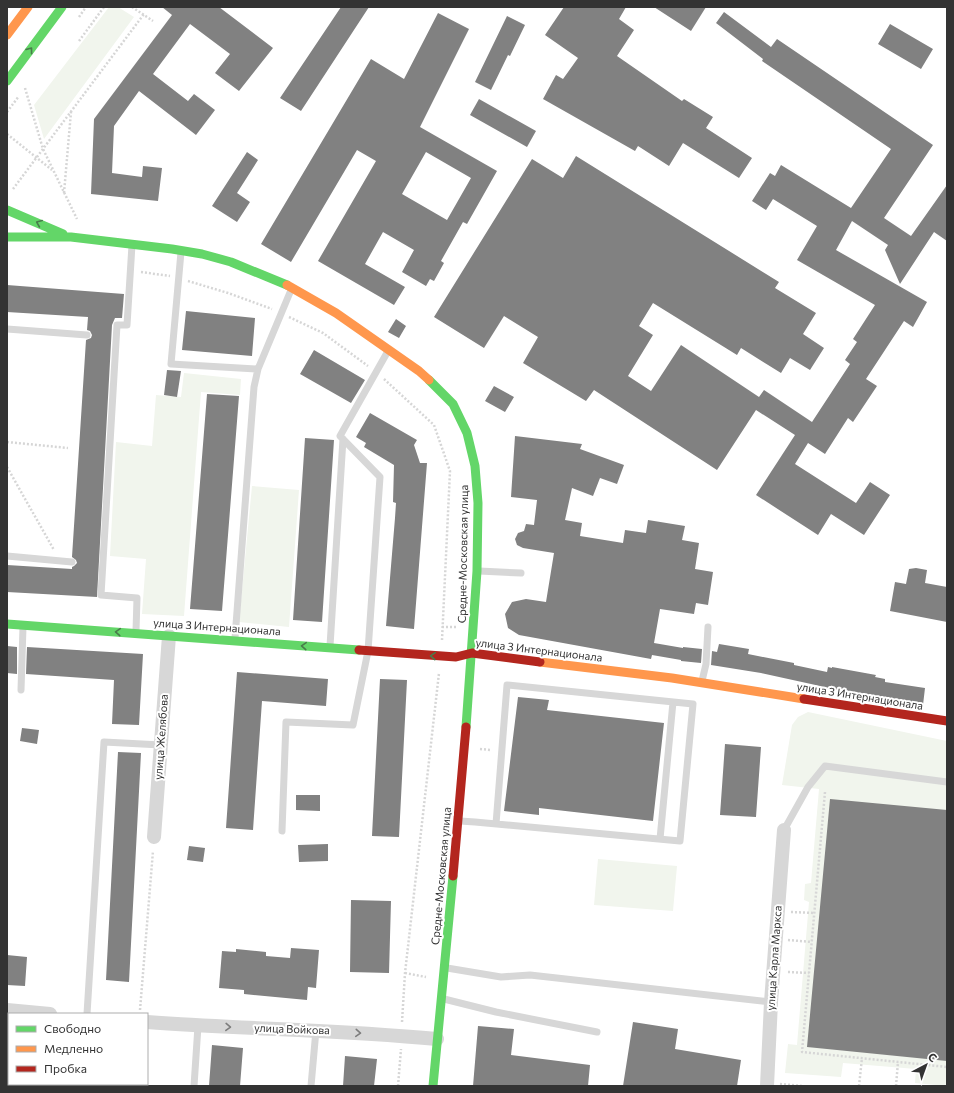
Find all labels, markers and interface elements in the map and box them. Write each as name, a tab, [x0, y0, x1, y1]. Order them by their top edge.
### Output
one-way arrow	[26, 47, 33, 54]
one-way arrow	[35, 220, 42, 228]
street label: Средне-Московская улица	[455, 485, 470, 623]
street label: улица 3 Интернационала	[153, 616, 281, 637]
one-way arrow	[115, 628, 121, 637]
street label: улица 3 Интернационала	[475, 635, 603, 664]
one-way arrow	[301, 641, 307, 650]
one-way arrow	[430, 651, 436, 660]
street label: улица 3 Интернационала	[796, 679, 924, 712]
street label: улица Желябова	[151, 694, 170, 780]
street label: Средне-Московская улица	[428, 806, 453, 945]
street label: улица Карла Маркса	[763, 905, 784, 1011]
legend	[8, 1013, 148, 1085]
text: Свободно	[44, 1021, 101, 1035]
street label: улица Войкова	[254, 1021, 330, 1036]
one-way arrow	[225, 1023, 231, 1031]
one-way arrow	[355, 1028, 361, 1037]
text: Медленно	[44, 1041, 103, 1055]
north arrow	[906, 1045, 946, 1085]
text: С	[926, 1050, 940, 1065]
text: Пробка	[44, 1061, 87, 1075]

